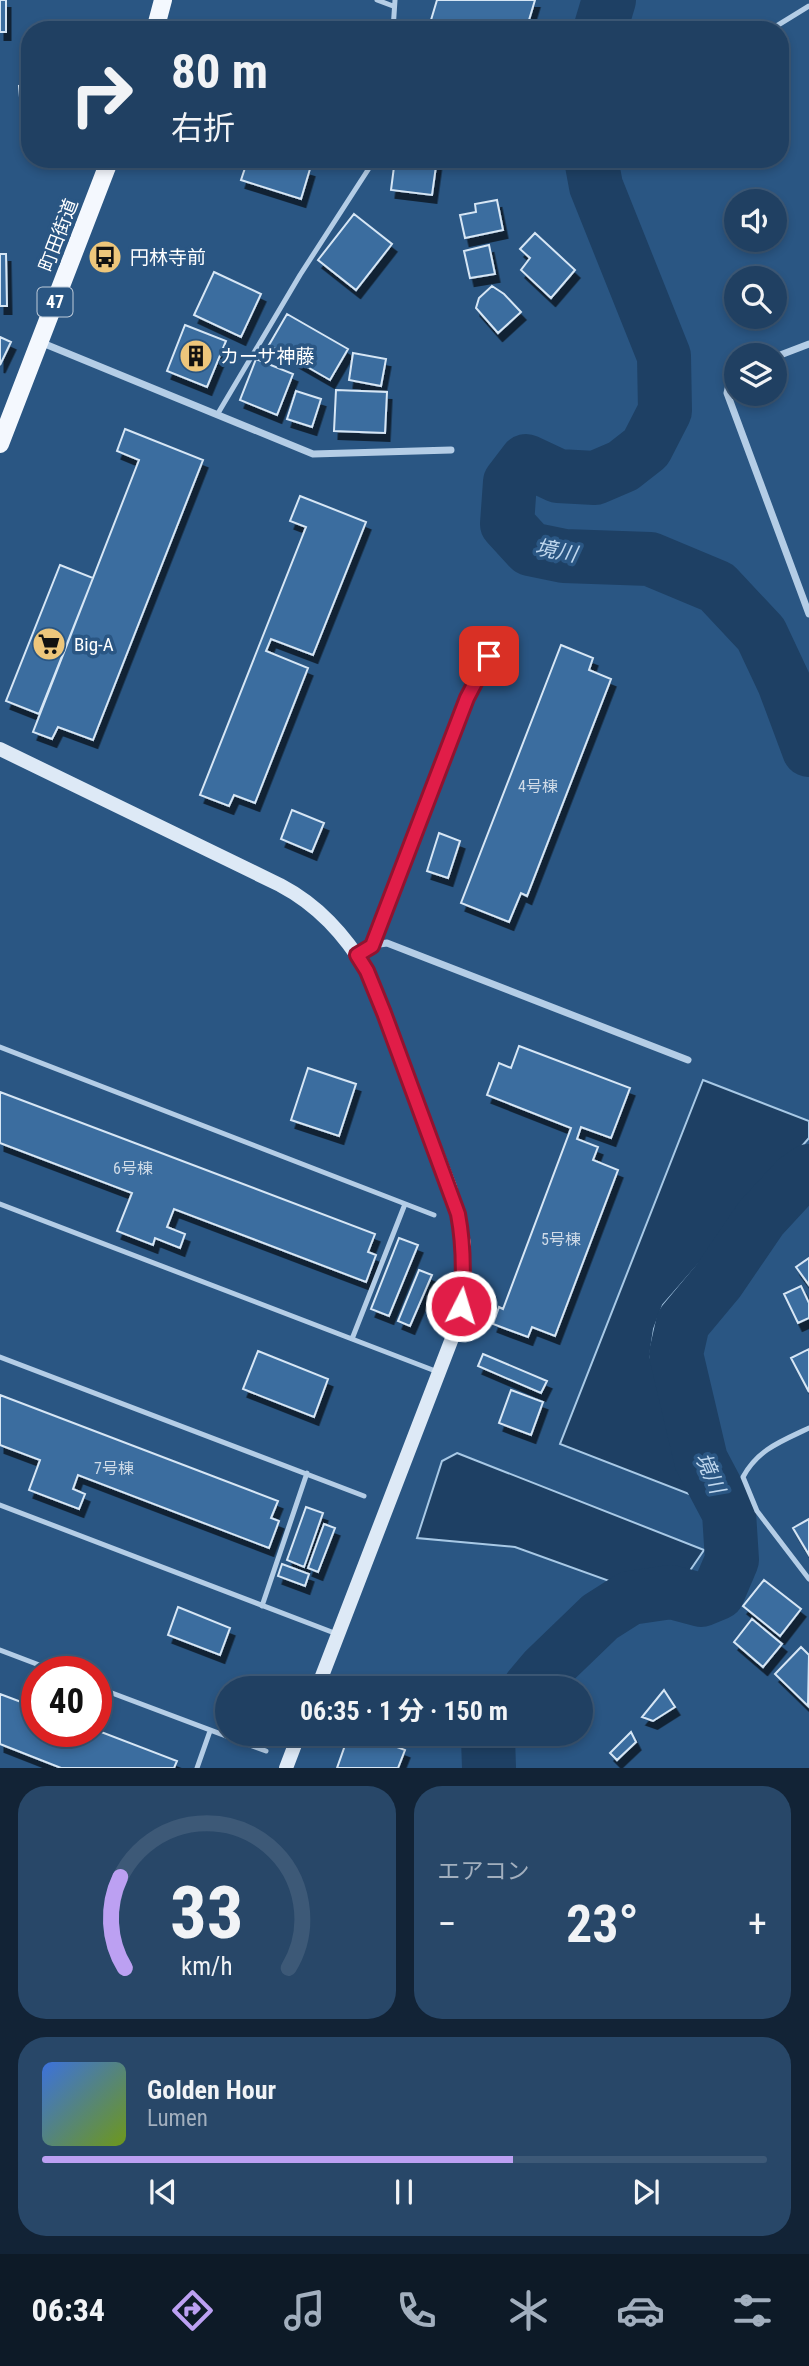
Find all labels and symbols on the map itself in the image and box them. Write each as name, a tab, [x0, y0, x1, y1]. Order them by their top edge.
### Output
street label: 町田街道	[34, 196, 83, 275]
bus stop icon: 円林寺前	[86, 238, 124, 276]
place label: 円林寺前	[130, 246, 206, 269]
road number: 47	[38, 288, 72, 316]
building icon: カーサ神藤	[177, 337, 215, 375]
place label: カーサ神藤	[220, 345, 315, 368]
water label: 境川	[533, 535, 581, 567]
supermarket icon: Big-A	[30, 625, 68, 663]
pin	[459, 626, 519, 686]
place label: Big-A	[74, 633, 114, 656]
house number: 4号棟	[518, 777, 558, 796]
house number: 6号棟	[113, 1159, 153, 1178]
house number: 5号棟	[541, 1230, 581, 1249]
position arrow	[424, 1269, 498, 1343]
water label: 境川	[690, 1449, 730, 1499]
house number: 7号棟	[94, 1459, 134, 1478]
speed limit sign: 40	[21, 1656, 112, 1747]

